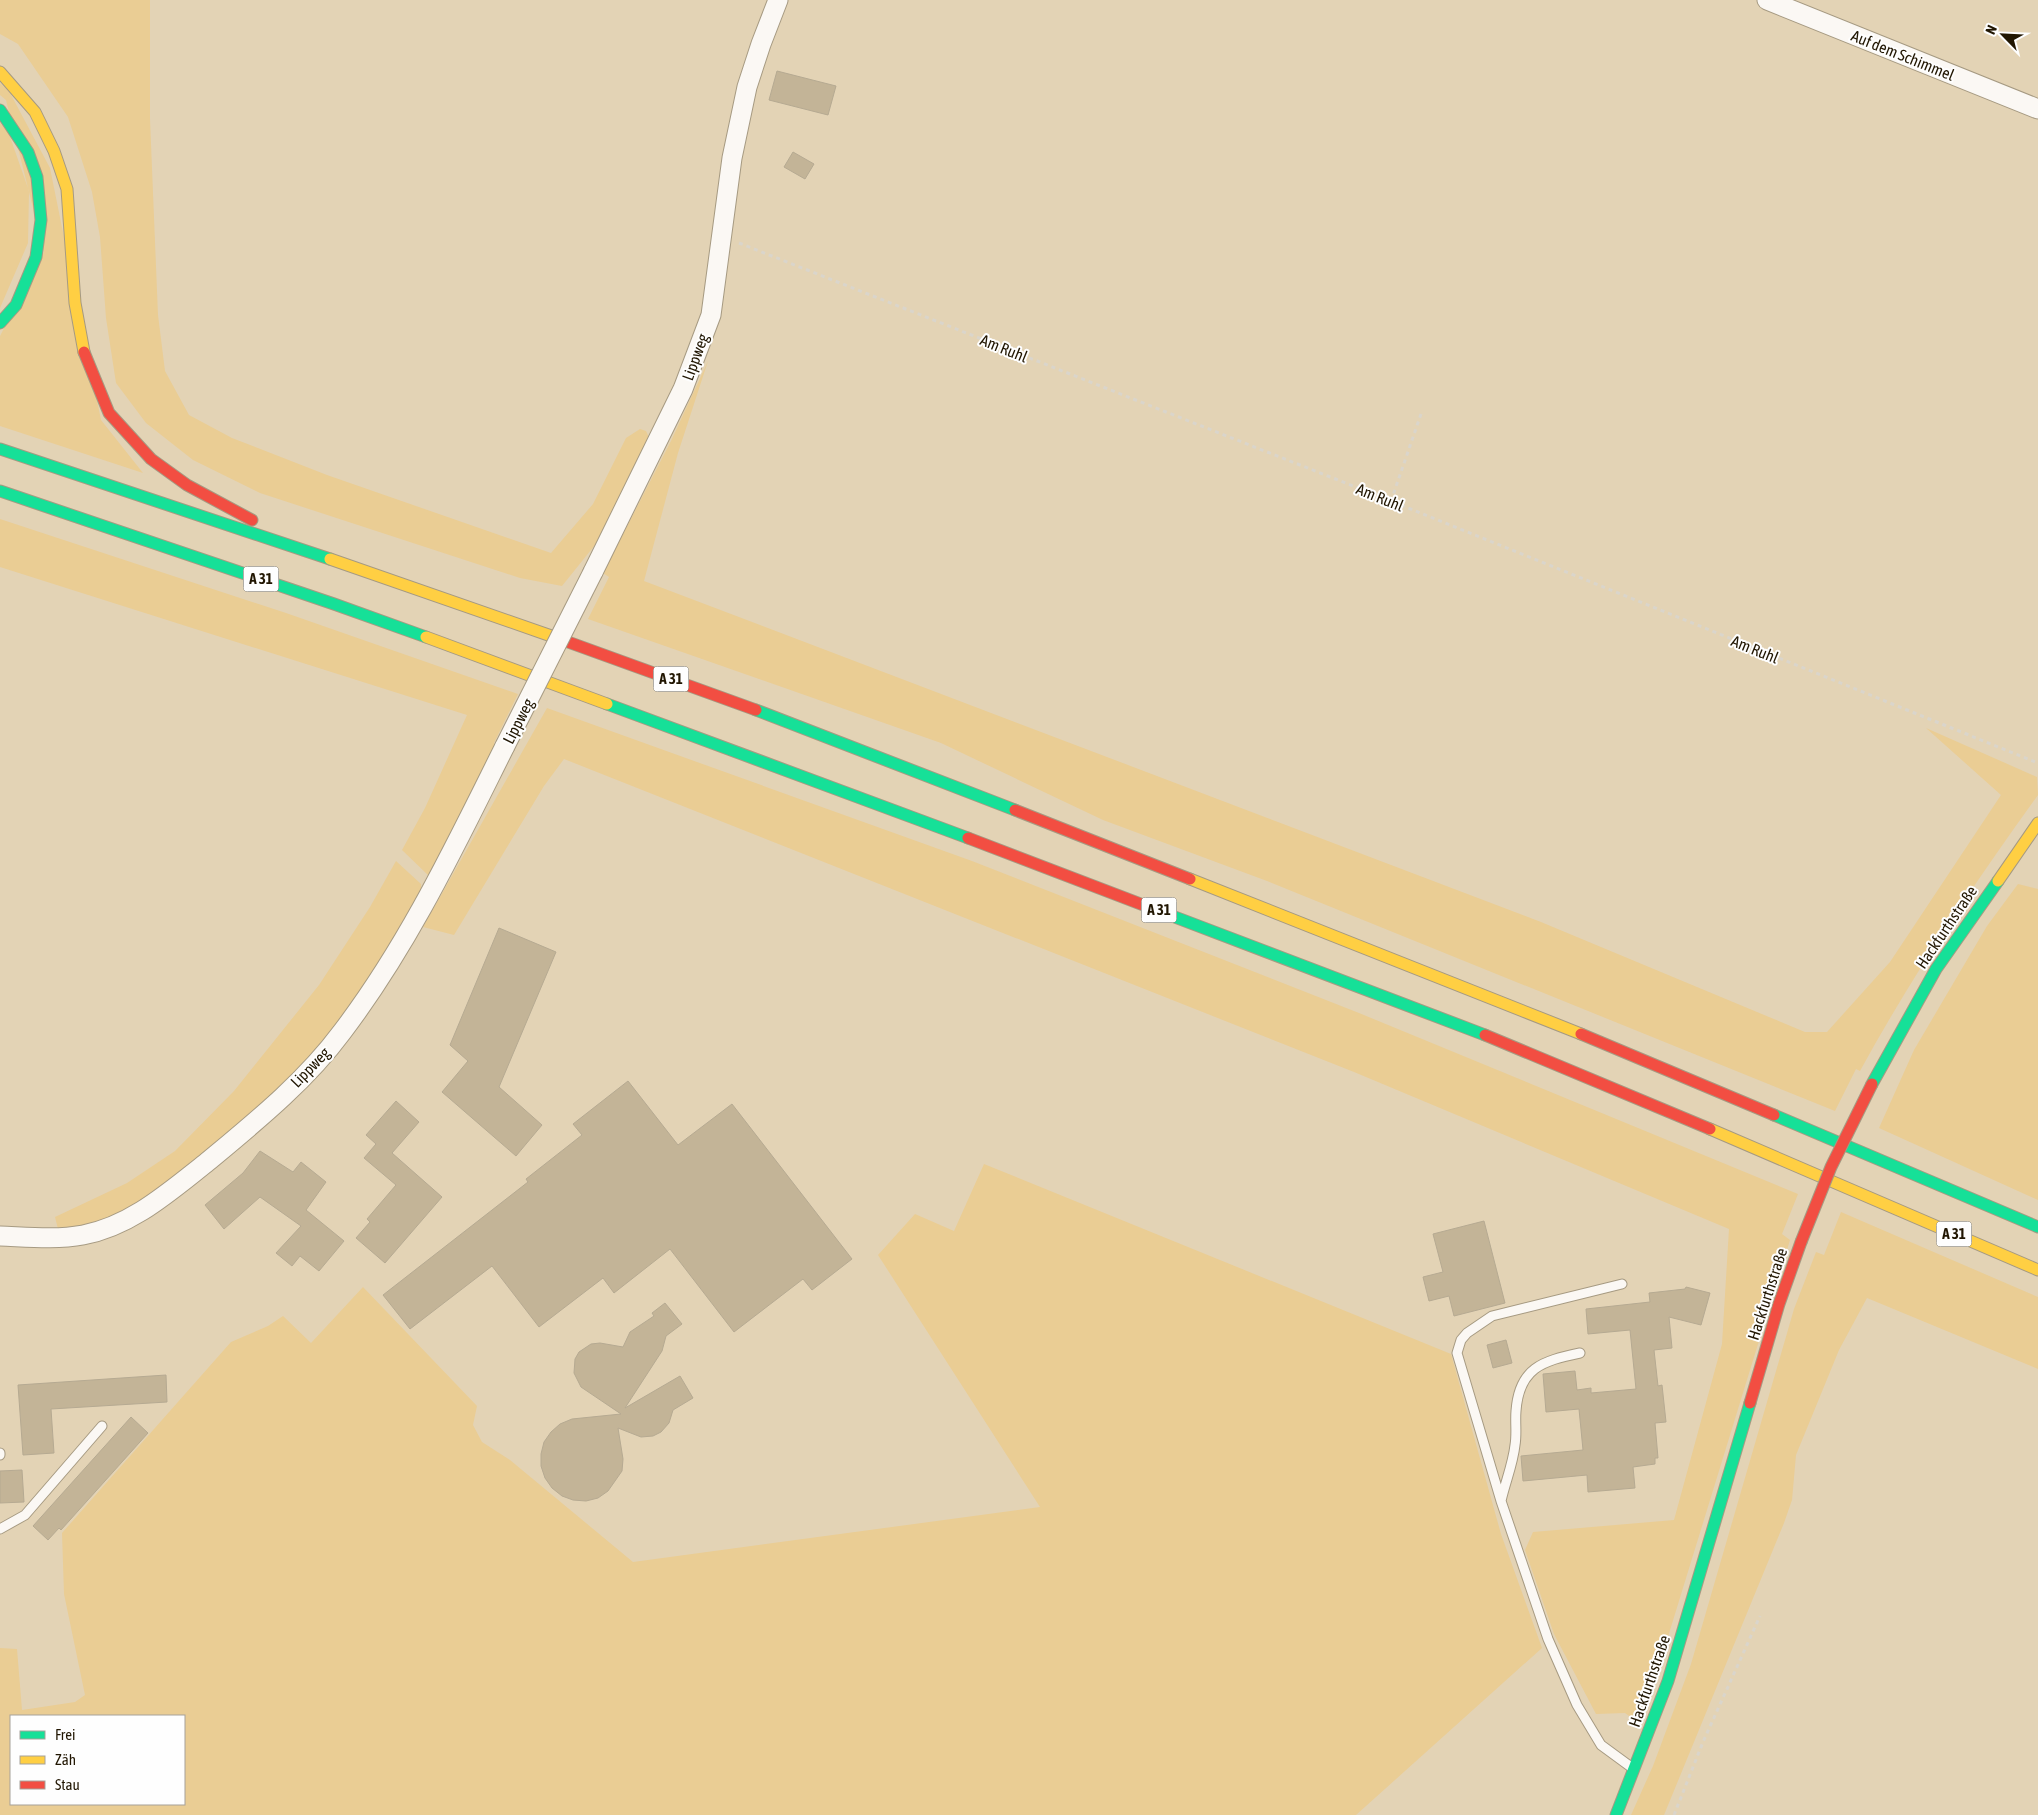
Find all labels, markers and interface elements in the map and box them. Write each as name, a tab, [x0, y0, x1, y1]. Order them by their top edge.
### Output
north arrow	[1978, 10, 2028, 60]
text: N	[1982, 23, 2000, 37]
street label: Auf dem Schimmel	[1849, 26, 1958, 84]
street label: Am Ruhl	[978, 330, 1031, 366]
street label: Lippweg	[678, 331, 713, 383]
street label: Am Ruhl	[1354, 479, 1407, 515]
road number: A 31	[244, 566, 278, 592]
street label: Am Ruhl	[1729, 631, 1782, 667]
road number: A 31	[654, 666, 688, 692]
street label: Lippweg	[499, 695, 538, 747]
street label: Hackfurthstraße	[1912, 882, 1980, 972]
road number: A 31	[1142, 898, 1176, 922]
street label: Lippweg	[287, 1043, 334, 1091]
road number: A 31	[1936, 1222, 1972, 1246]
street label: Hackfurthstraße	[1744, 1246, 1790, 1342]
street label: Hackfurthstraße	[1625, 1633, 1673, 1729]
legend	[10, 1715, 185, 1805]
text: Frei	[55, 1726, 75, 1743]
text: Zäh	[55, 1751, 76, 1768]
text: Stau	[55, 1776, 80, 1793]

